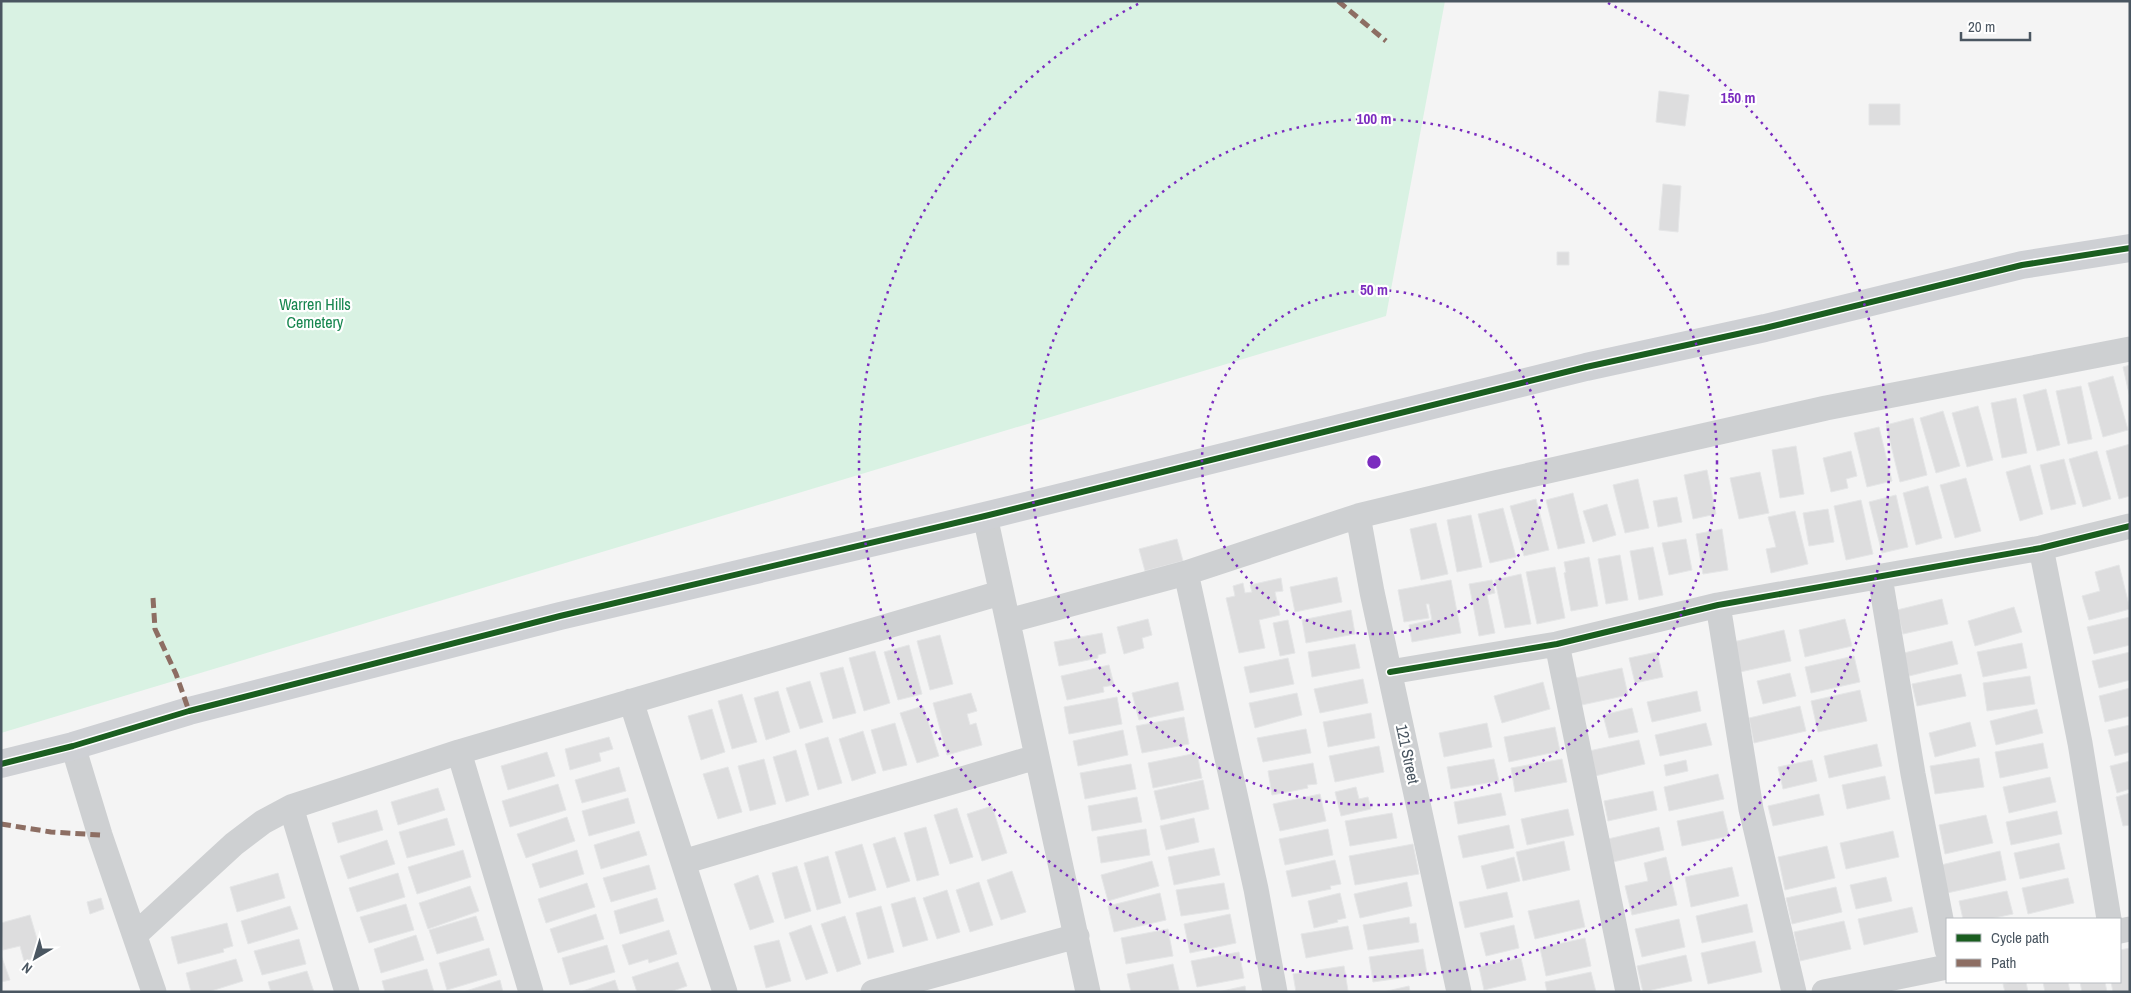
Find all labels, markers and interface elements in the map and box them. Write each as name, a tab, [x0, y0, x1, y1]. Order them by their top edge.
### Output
scale bar	[1961, 10, 2030, 42]
text: 20 m	[1968, 16, 1995, 37]
text: 150 m	[1721, 87, 1755, 108]
text: 100 m	[1357, 108, 1391, 129]
text: 50 m	[1360, 279, 1388, 300]
park label: Warren Hills Cemetery	[279, 293, 351, 333]
centre of rings	[1365, 453, 1383, 471]
street label: 121 Street	[1391, 722, 1425, 786]
legend	[1946, 918, 2121, 983]
text: Cycle path	[1991, 927, 2049, 948]
north arrow	[10, 933, 60, 983]
text: Path	[1991, 952, 2016, 973]
text: N	[18, 959, 36, 978]

